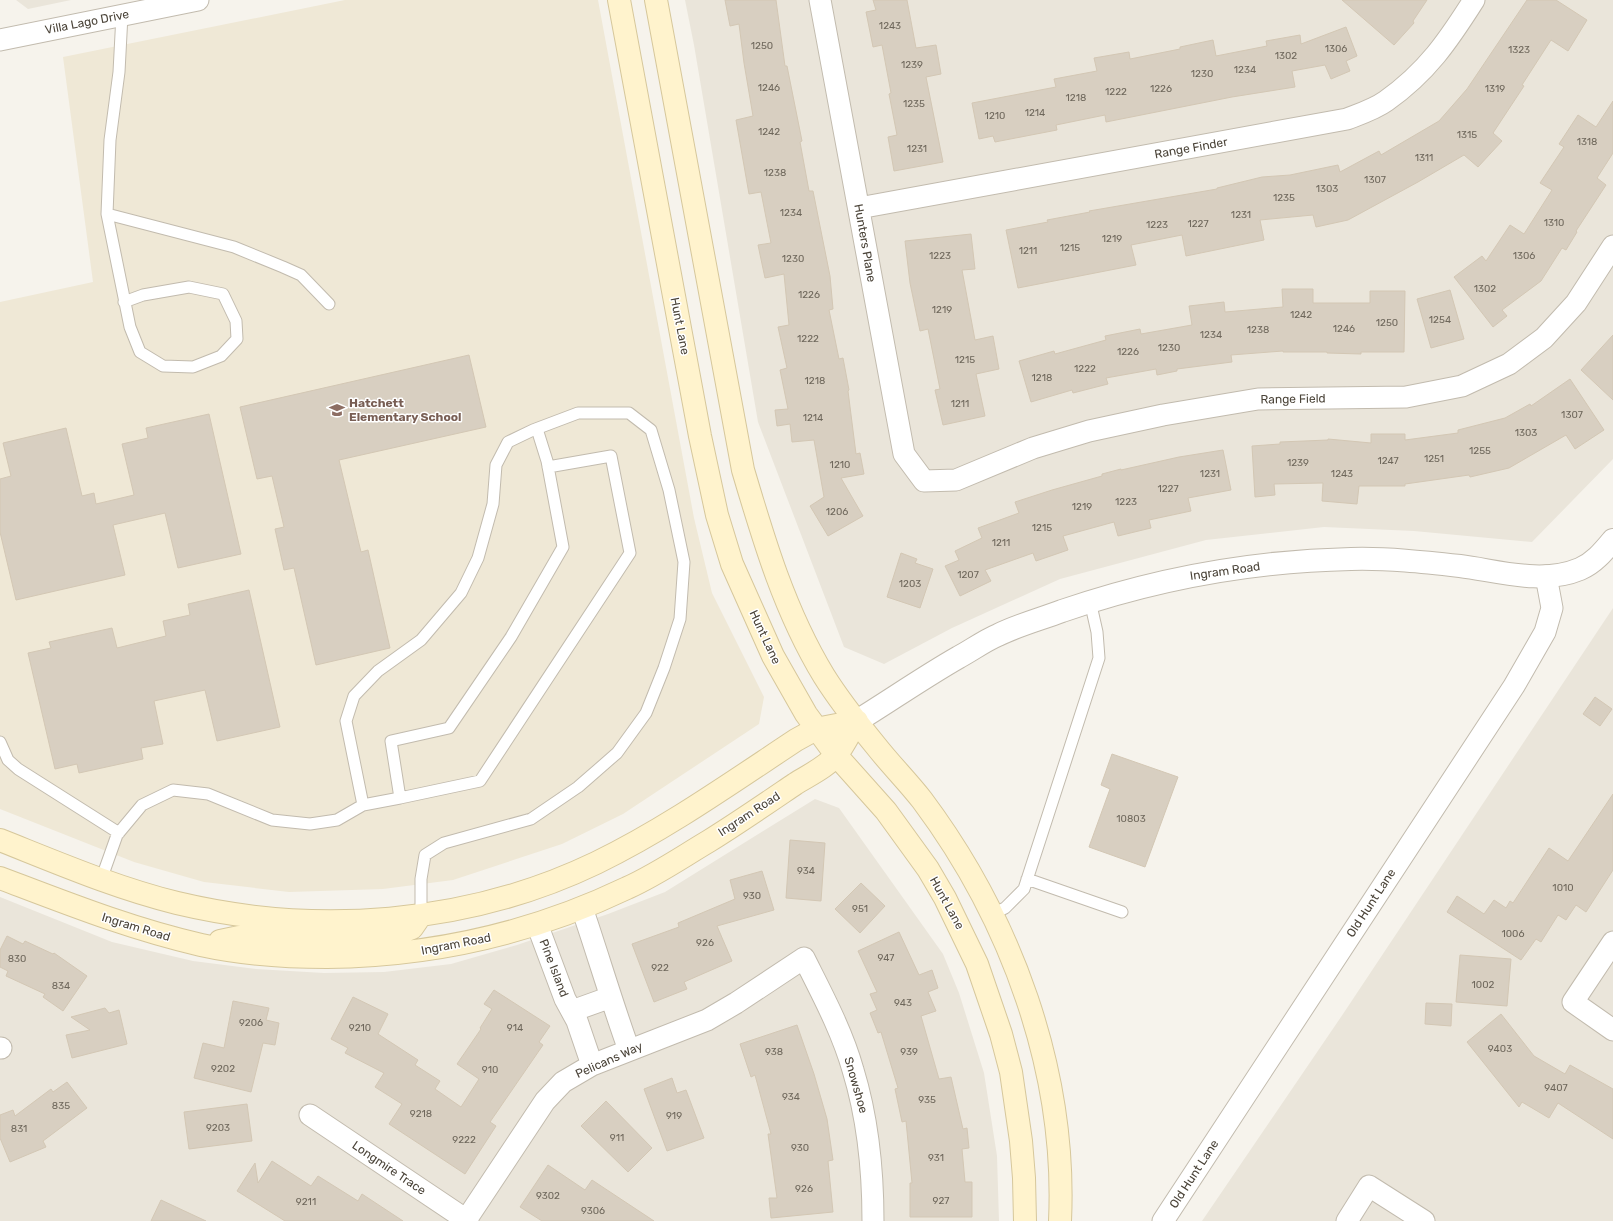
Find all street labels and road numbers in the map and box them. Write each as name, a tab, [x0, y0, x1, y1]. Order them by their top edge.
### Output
street label: Villa Lago Drive	[44, 7, 131, 37]
street label: Range Finder	[1153, 135, 1229, 161]
street label: Hunters Plane	[851, 203, 879, 284]
street label: Hunt Lane	[668, 296, 692, 356]
street label: Range Field	[1260, 391, 1326, 407]
street label: Ingram Road	[1189, 559, 1261, 583]
street label: Hunt Lane	[746, 608, 784, 666]
street label: Ingram Road	[715, 789, 783, 839]
street label: Old Hunt Lane	[1344, 866, 1399, 940]
street label: Hunt Lane	[927, 874, 967, 932]
street label: Ingram Road	[100, 910, 172, 944]
street label: Ingram Road	[420, 930, 492, 958]
street label: Pine Island	[537, 937, 571, 999]
street label: Pelicans Way	[573, 1039, 645, 1081]
street label: Snowshoe	[841, 1055, 871, 1115]
street label: Old Hunt Lane	[1167, 1137, 1222, 1211]
street label: Longmire Trace	[350, 1138, 429, 1198]

